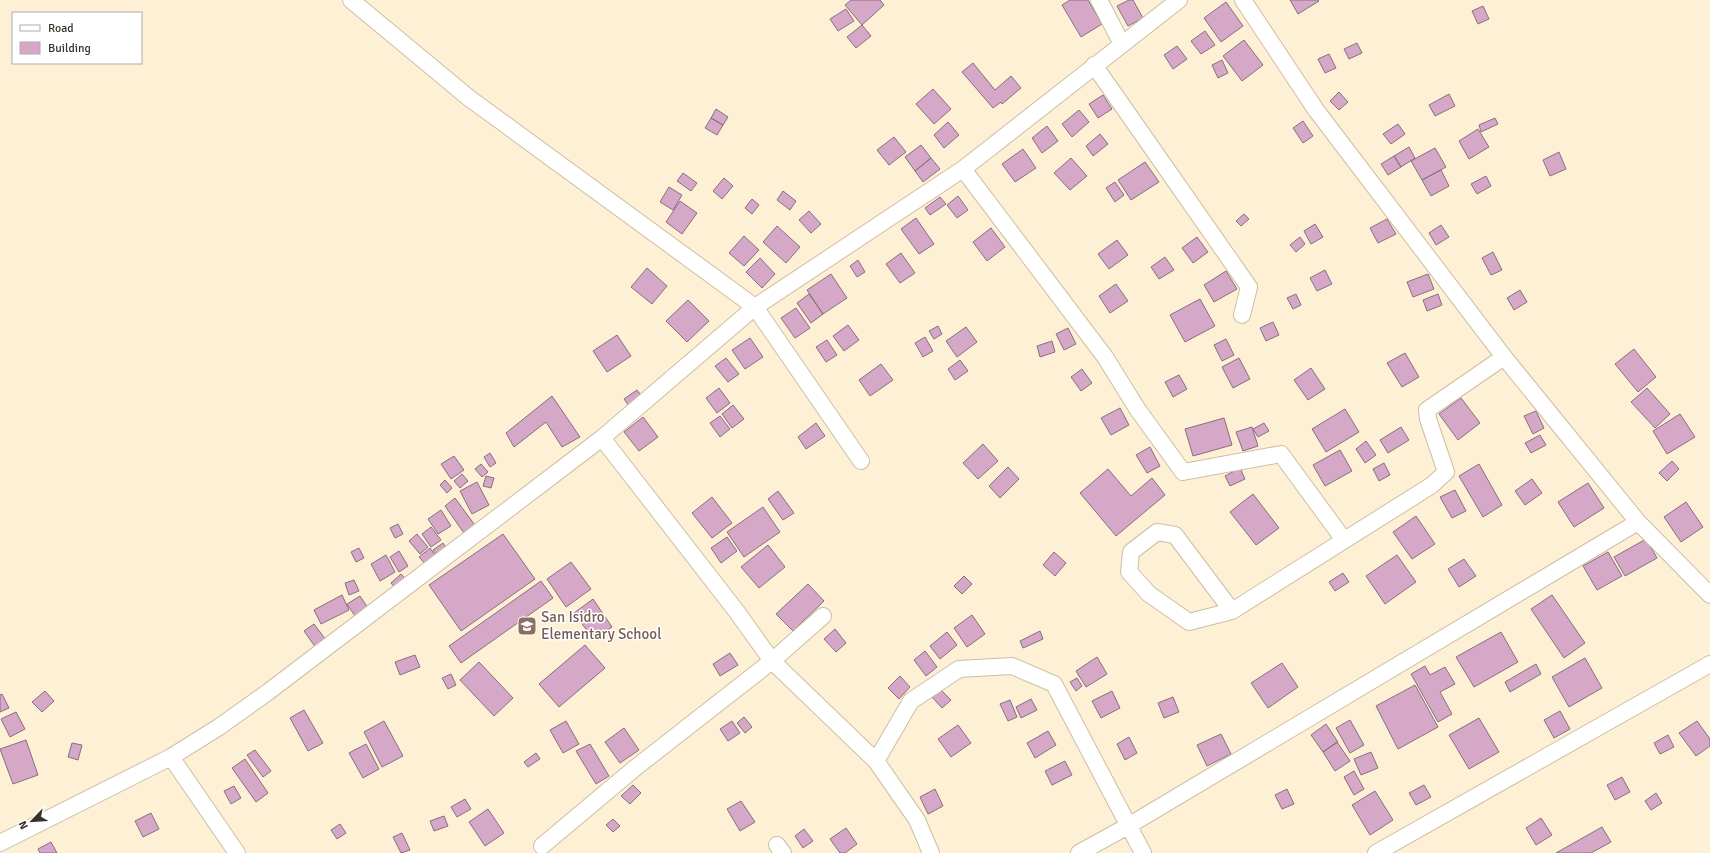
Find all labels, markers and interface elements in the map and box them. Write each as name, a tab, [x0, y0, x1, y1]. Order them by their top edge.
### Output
legend	[12, 12, 142, 64]
text: Road	[48, 21, 74, 36]
text: Building	[48, 41, 91, 56]
place label: San Isidro Elementary School	[541, 608, 662, 643]
school or university icon: San Isidro Elementary School	[516, 615, 538, 637]
north arrow	[12, 801, 52, 841]
text: N	[16, 819, 31, 831]

